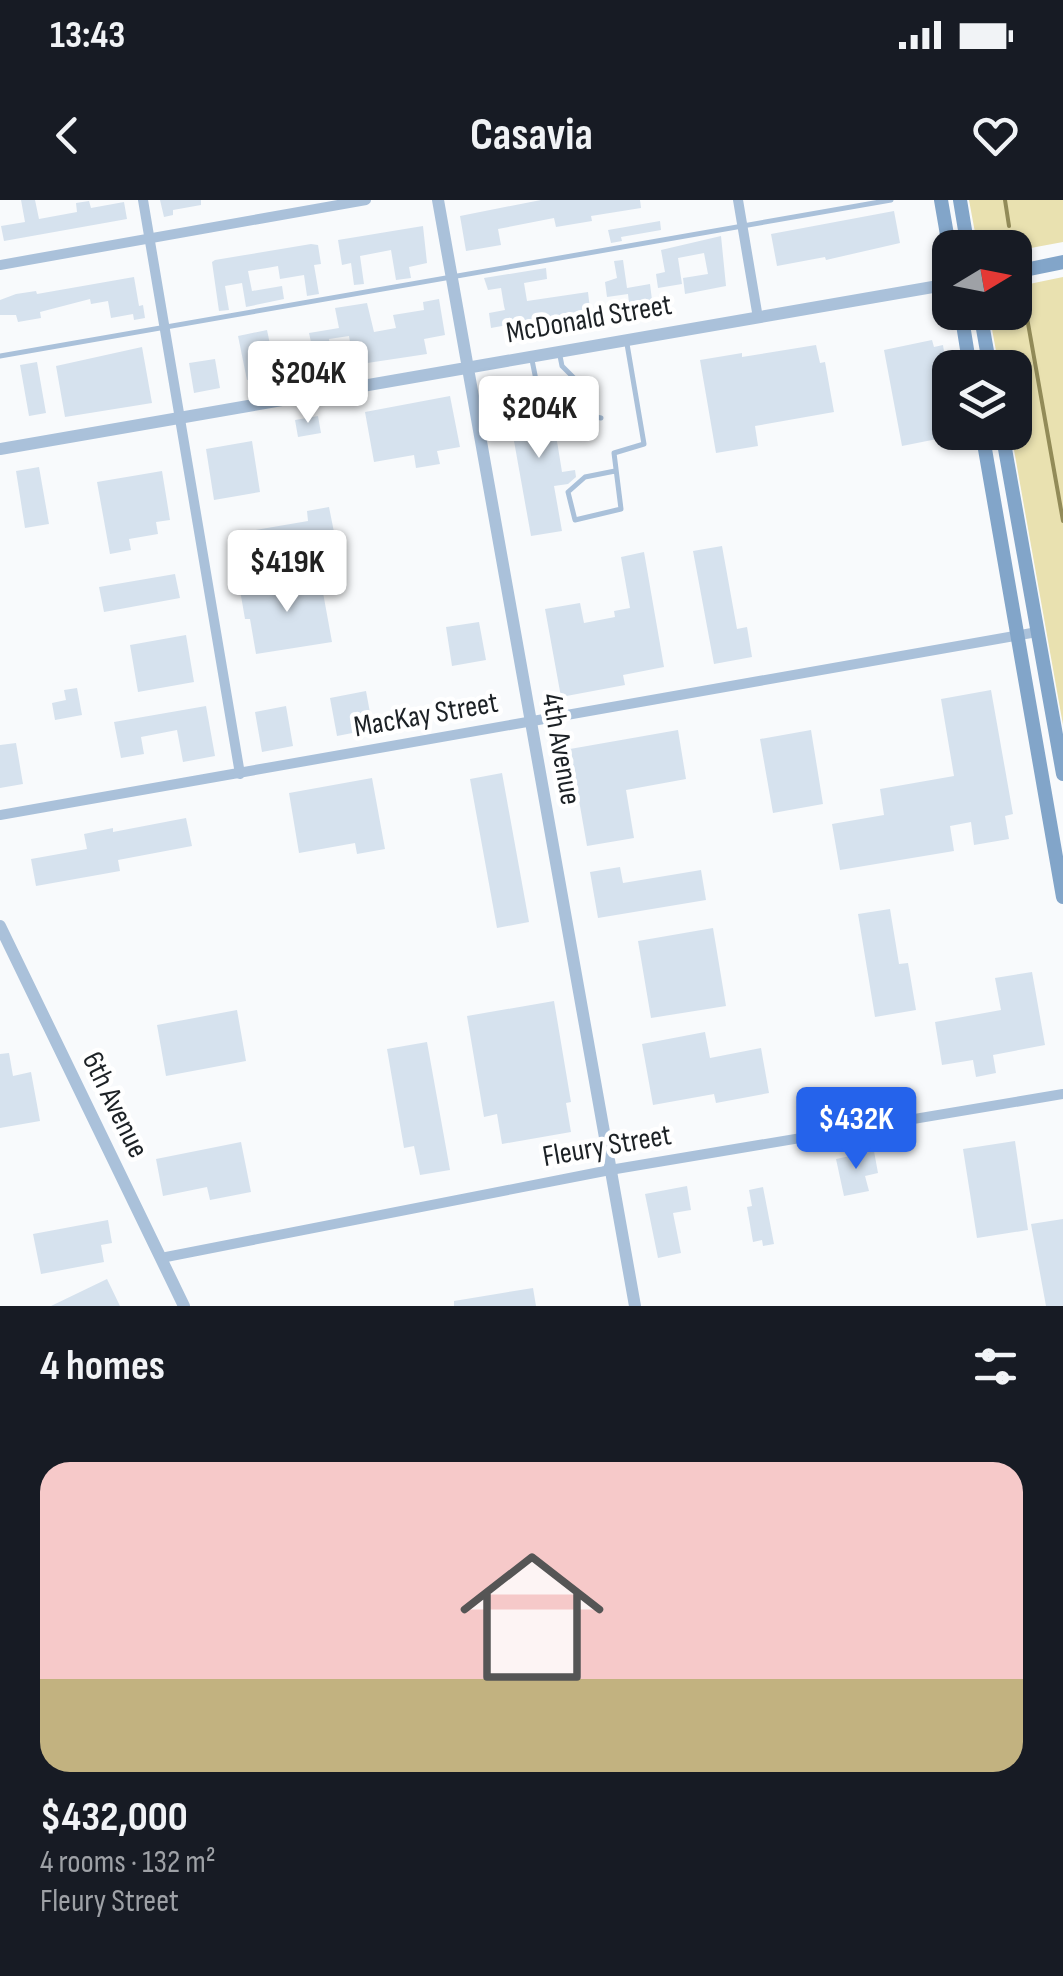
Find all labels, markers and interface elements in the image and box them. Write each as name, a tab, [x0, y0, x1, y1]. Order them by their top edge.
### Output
text: 13:43	[50, 13, 125, 58]
icon: back	[40, 108, 95, 163]
text: Casavia	[470, 108, 593, 163]
icon: heart	[968, 108, 1023, 163]
north arrow	[932, 230, 1032, 330]
map controls	[932, 230, 1032, 450]
street label: McDonald Street	[503, 287, 675, 351]
pin: $204K	[238, 341, 378, 426]
button: layers	[932, 350, 1032, 450]
text: $204K	[270, 354, 346, 393]
pin: $204K	[469, 376, 609, 461]
text: $204K	[501, 389, 577, 428]
pin: $419K	[217, 530, 357, 615]
text: $419K	[250, 543, 324, 582]
street label: MacKay Street	[351, 685, 501, 745]
street label: 4th Avenue	[533, 690, 589, 808]
street label: 6th Avenue	[74, 1046, 156, 1164]
pin: $432K	[786, 1087, 926, 1172]
text: $432K	[818, 1100, 894, 1139]
street label: Fleury Street	[540, 1117, 674, 1175]
icon: filters	[968, 1339, 1023, 1394]
text: 4 homes	[40, 1341, 165, 1392]
icon: home	[442, 1527, 622, 1707]
text: $432,000	[40, 1792, 188, 1843]
text: 4 rooms · 132 m²	[40, 1843, 216, 1882]
text: Fleury Street	[40, 1882, 179, 1921]

